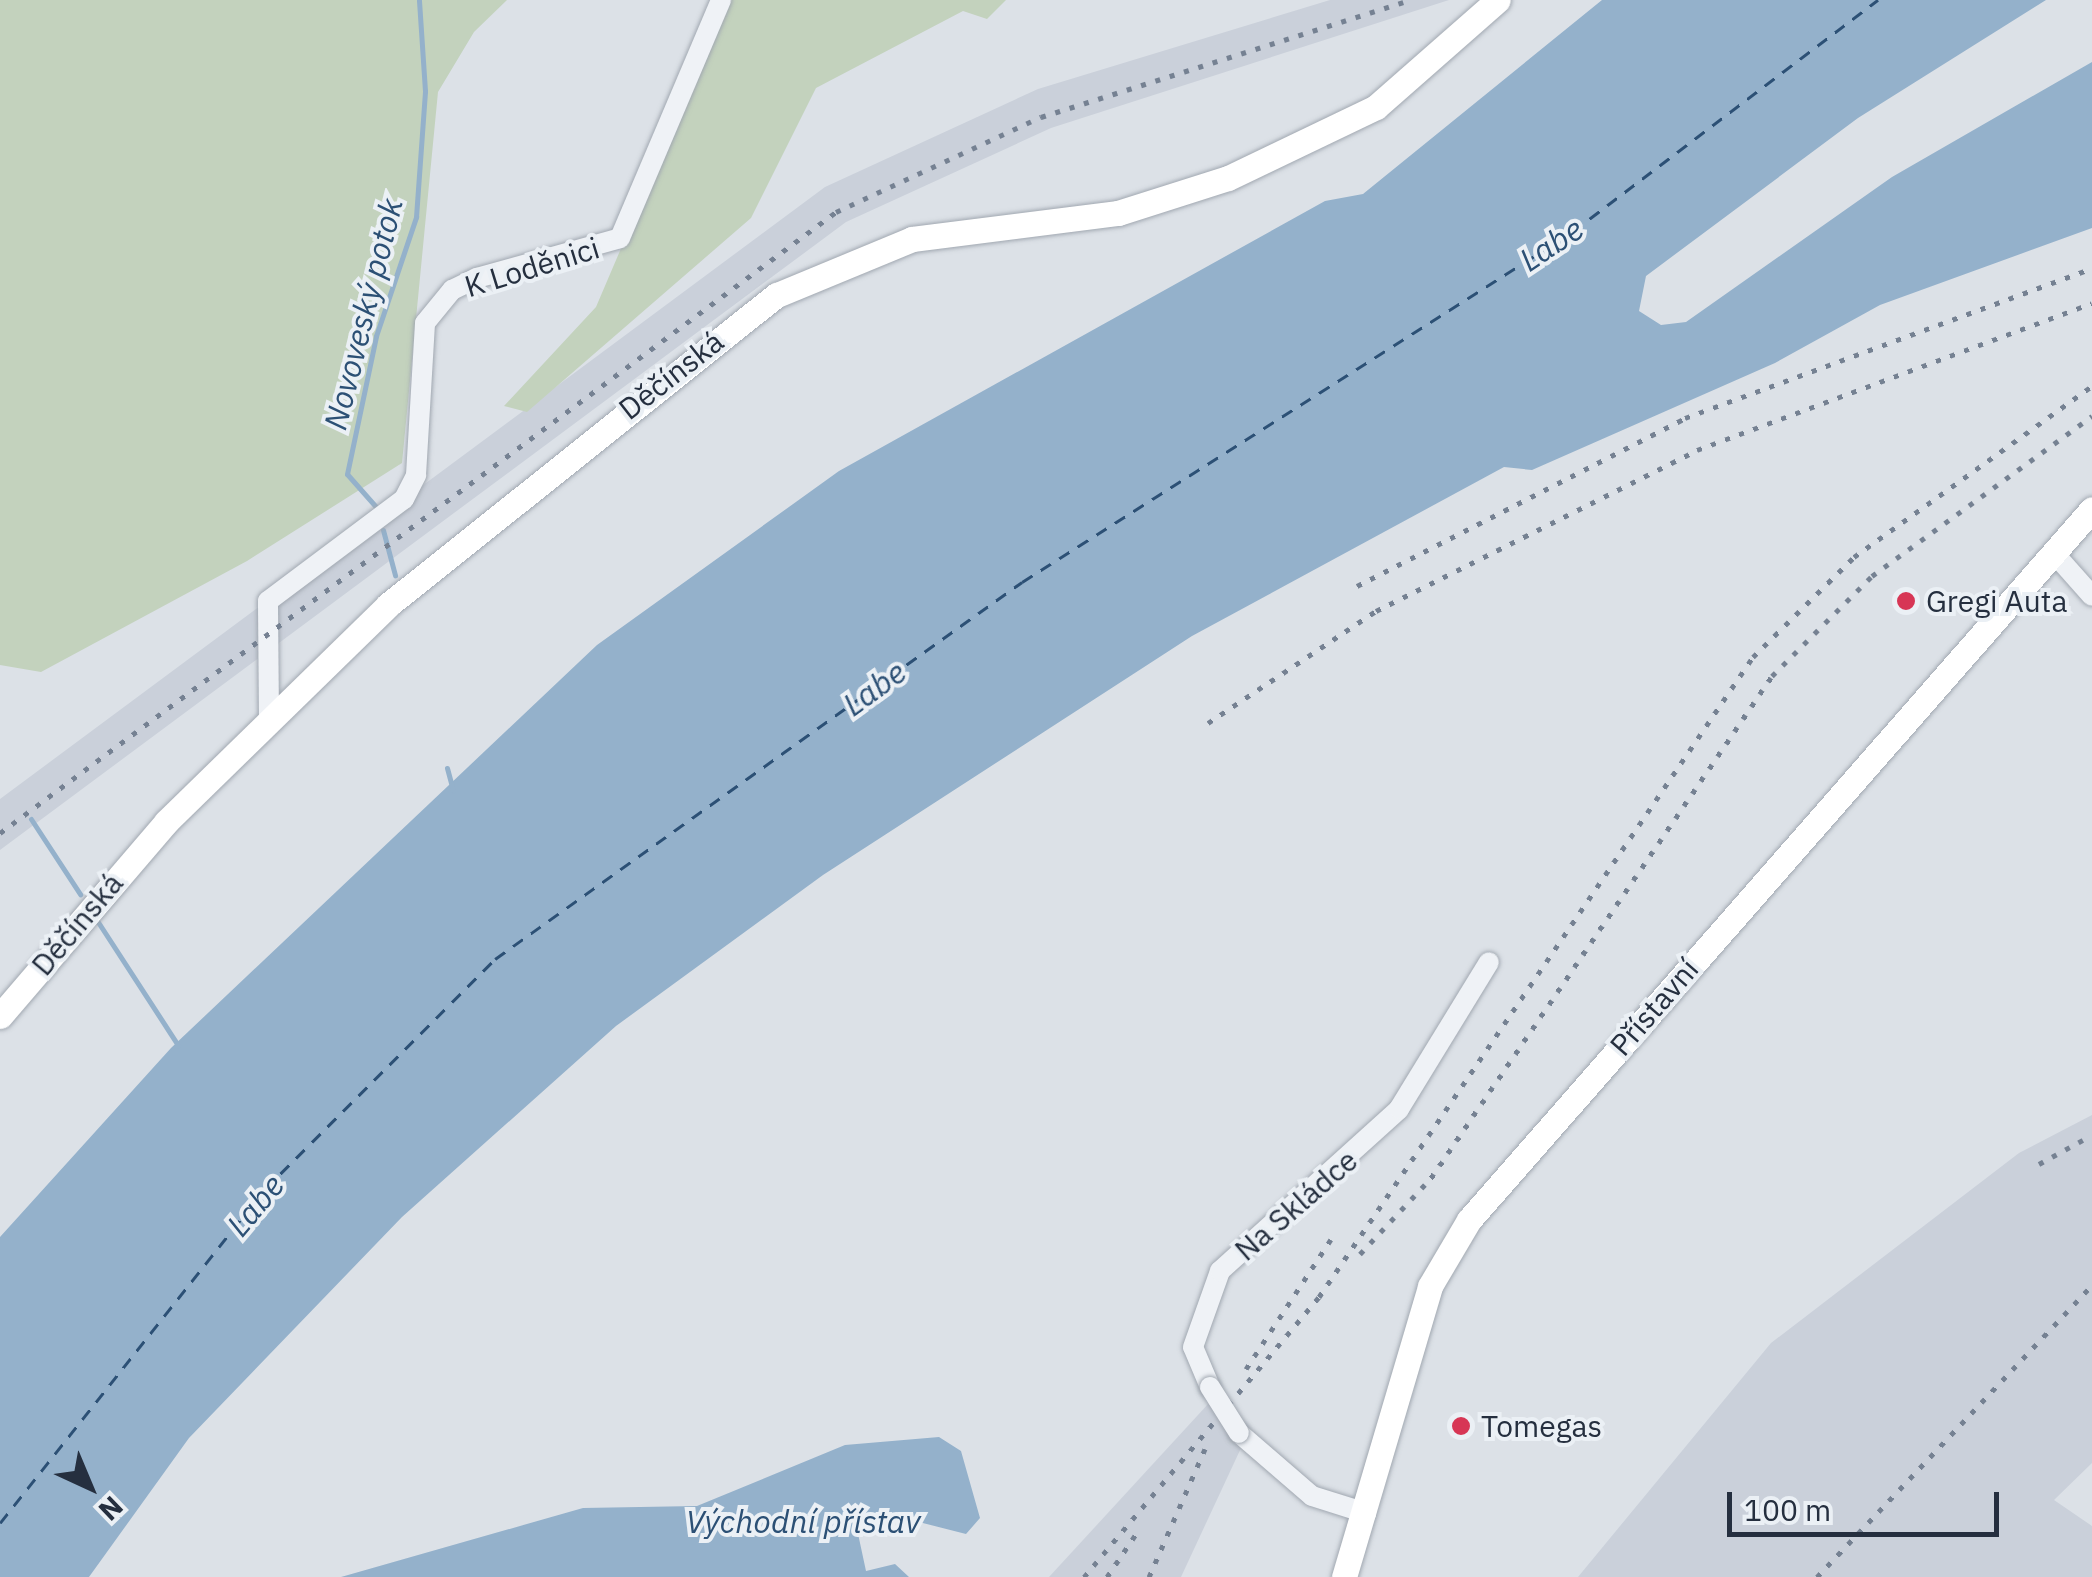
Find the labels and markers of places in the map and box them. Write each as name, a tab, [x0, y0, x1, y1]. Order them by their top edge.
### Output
place label: Gregi Auta	[1926, 583, 2067, 619]
marker: Gregi Auta	[1895, 590, 1917, 612]
place label: Tomegas	[1481, 1408, 1602, 1444]
marker: Tomegas	[1450, 1415, 1472, 1437]

